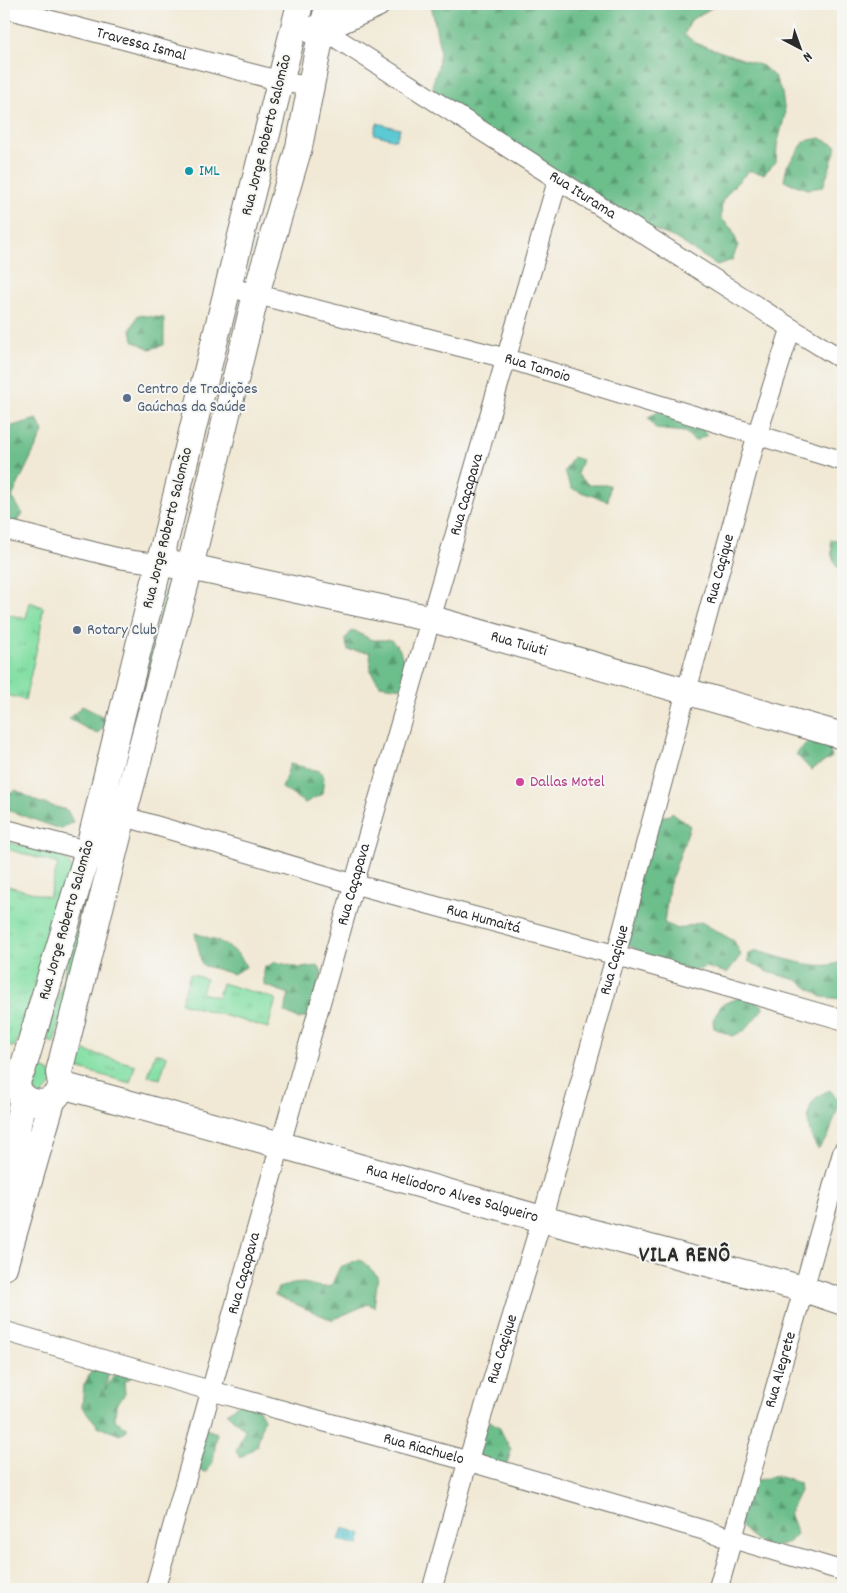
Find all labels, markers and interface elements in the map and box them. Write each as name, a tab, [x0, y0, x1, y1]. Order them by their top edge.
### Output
street label: Travessa Ismal	[94, 21, 189, 67]
north arrow	[774, 22, 824, 72]
text: N	[798, 46, 816, 66]
street label: Rua Jorge Roberto Salomão	[236, 52, 298, 218]
place label: IML	[199, 160, 220, 183]
marker: IML	[183, 165, 195, 177]
street label: Rua Iturama	[544, 165, 621, 225]
street label: Rua Tamoio	[502, 347, 573, 389]
place label: Centro de Tradições Gaúchas da Saúde	[137, 378, 258, 419]
marker: Centro de Tradições Gaúchas da Saúde	[121, 392, 133, 404]
street label: Rua Jorge Roberto Salomão	[137, 445, 199, 611]
street label: Rua Caçapava	[444, 450, 490, 538]
street label: Rua Caçique	[700, 531, 741, 607]
place label: Rotary Club	[87, 619, 157, 642]
marker: Rotary Club	[71, 624, 83, 636]
street label: Rua Tuiuti	[488, 625, 550, 663]
place label: Dallas Motel	[530, 771, 605, 794]
marker: Dallas Motel	[514, 776, 526, 788]
street label: Rua Jorge Roberto Salomão	[33, 837, 101, 1003]
street label: Rua Caçapava	[331, 840, 377, 928]
street label: Rua Humaitá	[444, 898, 523, 940]
street label: Rua Caçique	[594, 922, 635, 998]
street label: Rua Heliodoro Alves Salgueiro	[363, 1158, 541, 1229]
street label: Rua Caçapava	[222, 1229, 267, 1317]
district label: VILA RENÔ	[639, 1242, 731, 1272]
street label: Rua Caçique	[481, 1311, 524, 1387]
street label: Rua Alegrete	[759, 1329, 802, 1411]
street label: Rua Riachuelo	[381, 1427, 467, 1471]

